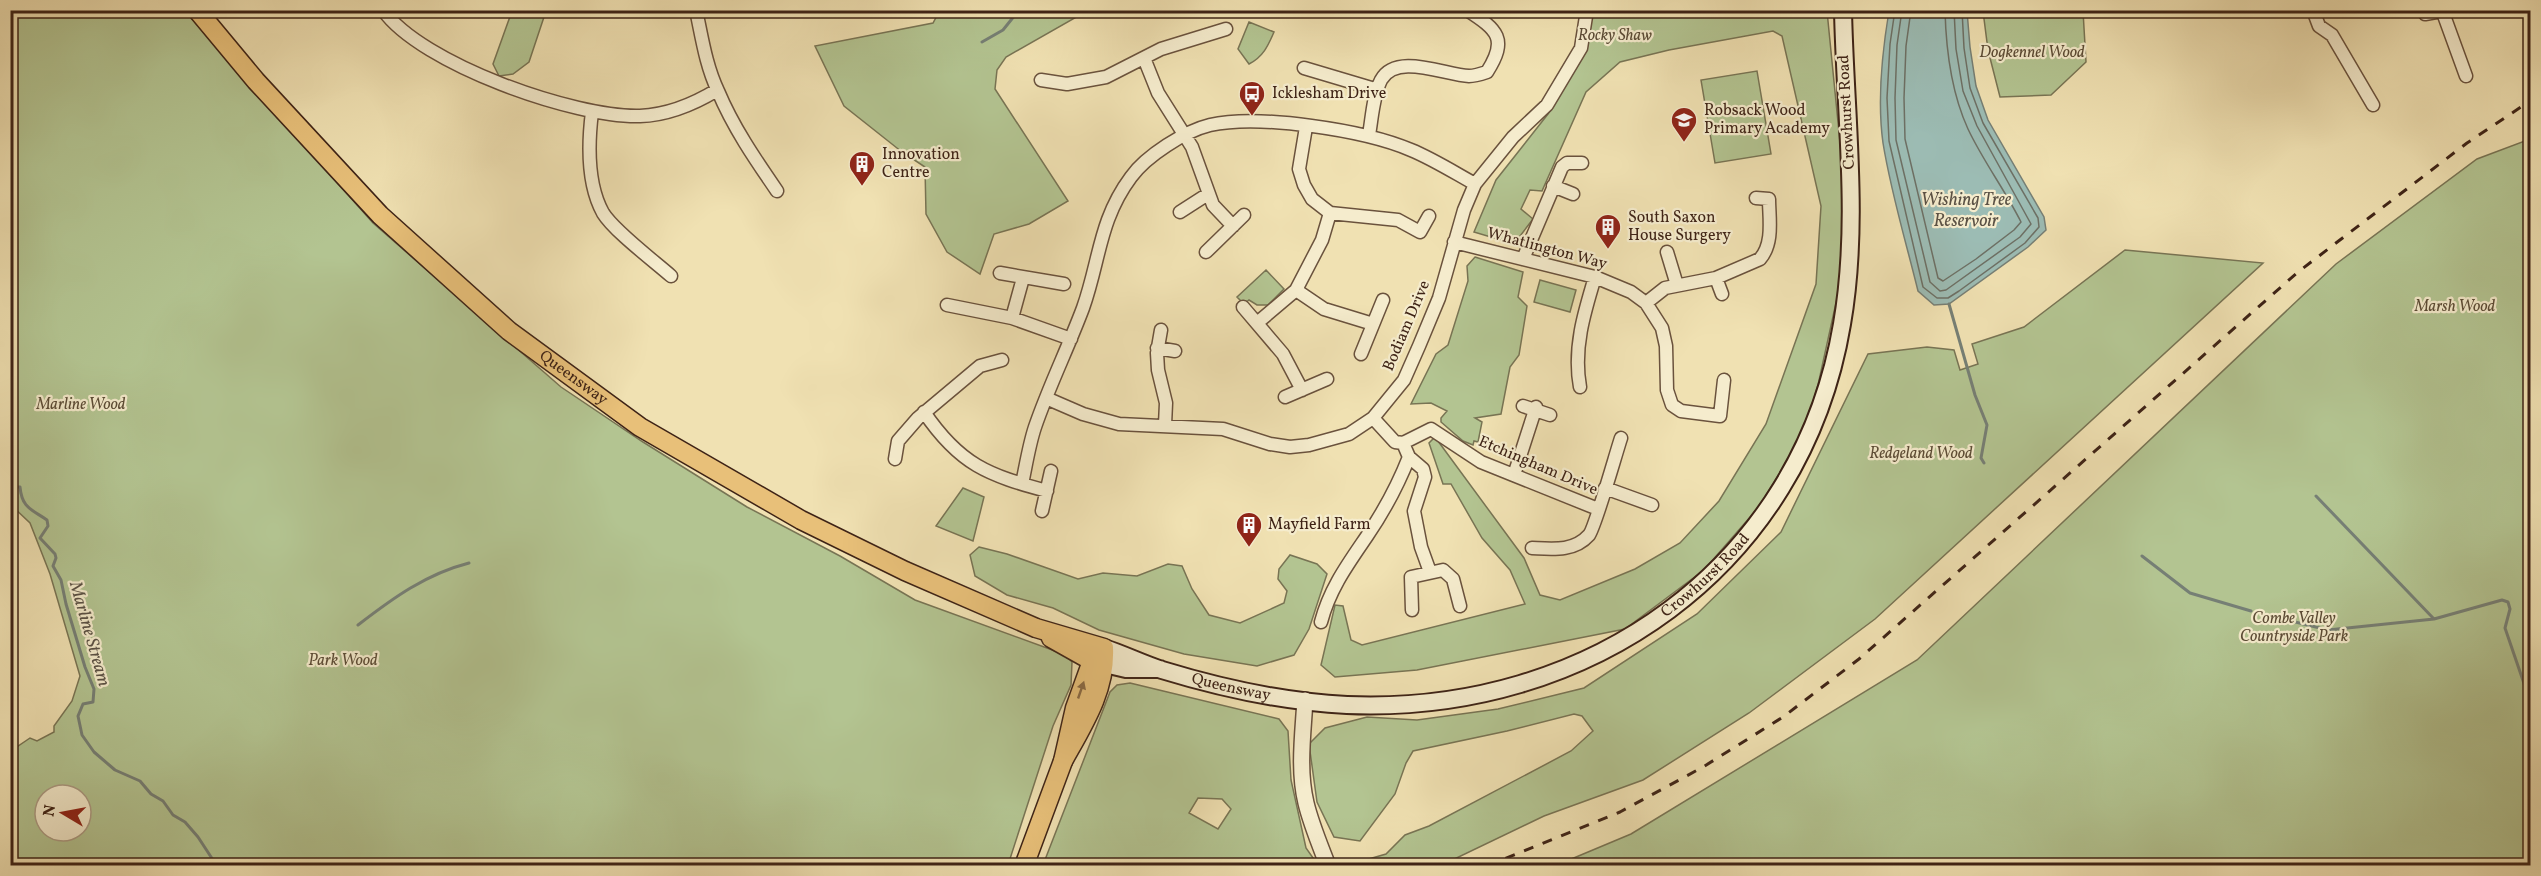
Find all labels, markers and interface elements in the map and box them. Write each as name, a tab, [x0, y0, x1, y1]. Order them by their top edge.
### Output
park label: Rocky Shaw	[1578, 25, 1652, 47]
park label: Dogkennel Wood	[1979, 42, 2085, 64]
street label: Crowhurst Road	[1833, 54, 1861, 170]
bus stop icon: Icklesham Drive	[1237, 79, 1267, 117]
place label: Icklesham Drive	[1272, 83, 1386, 105]
place label: Robsack Wood Primary Academy	[1704, 100, 1830, 140]
school or university icon: Robsack Wood Primary Academy	[1669, 105, 1699, 143]
place label: Innovation Centre	[882, 144, 960, 184]
building icon: Innovation Centre	[847, 149, 877, 187]
water label: Wishing Tree Reservoir	[1921, 188, 2012, 234]
place label: South Saxon House Surgery	[1628, 207, 1731, 247]
building icon: South Saxon House Surgery	[1593, 212, 1623, 250]
street label: Whatlington Way	[1485, 222, 1610, 276]
street label: Bodiam Drive	[1378, 277, 1436, 375]
park label: Marsh Wood	[2414, 296, 2495, 318]
street label: Queensway	[534, 345, 612, 411]
park label: Marline Wood	[36, 394, 126, 416]
street label: Etchingham Drive	[1475, 431, 1601, 501]
park label: Redgeland Wood	[1869, 443, 1973, 465]
building icon: Mayfield Farm	[1234, 510, 1264, 548]
place label: Mayfield Farm	[1268, 514, 1371, 536]
street label: Crowhurst Road	[1657, 529, 1755, 623]
water label: Marline Stream	[62, 578, 116, 690]
park label: Combe Valley Countryside Park	[2240, 608, 2349, 648]
park label: Park Wood	[308, 650, 378, 672]
street label: Queensway	[1189, 668, 1273, 707]
one-way arrow	[1077, 681, 1087, 699]
north arrow	[33, 783, 93, 843]
text: N	[38, 803, 62, 818]

